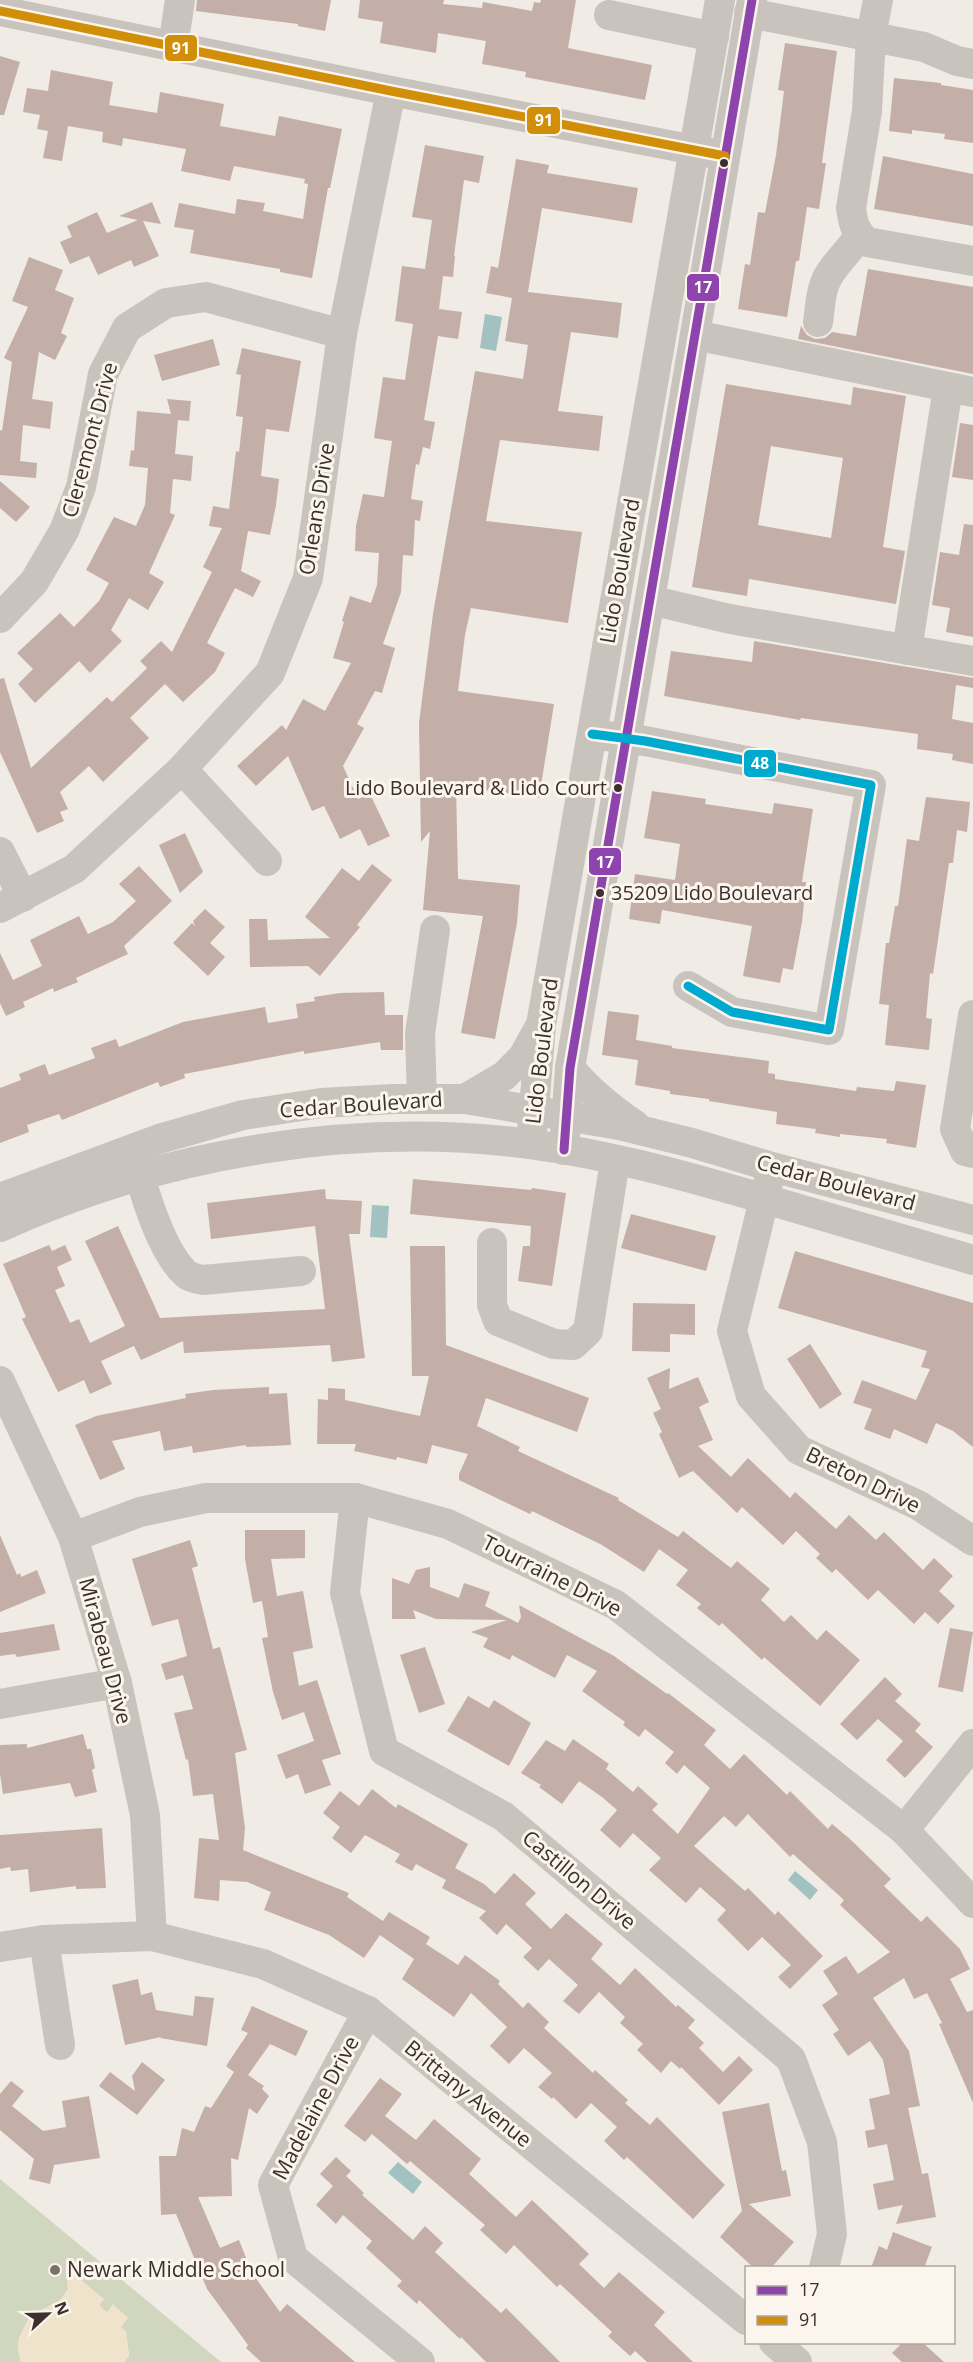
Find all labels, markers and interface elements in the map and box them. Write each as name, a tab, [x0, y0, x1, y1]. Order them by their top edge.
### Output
line badge: 91	[164, 34, 198, 62]
text: 91	[172, 37, 190, 59]
line badge: 91	[526, 106, 561, 135]
text: 91	[535, 109, 553, 131]
unlabelled marker	[718, 157, 730, 169]
line badge: 17	[686, 273, 720, 302]
text: 17	[694, 276, 712, 298]
street label: Cleremont Drive	[55, 359, 123, 521]
street label: Orleans Drive	[292, 441, 340, 577]
street label: Lido Boulevard	[592, 496, 646, 646]
line badge: 48	[743, 749, 777, 778]
text: 48	[751, 752, 769, 774]
place label: Lido Boulevard & Lido Court	[345, 774, 607, 801]
marker: Lido Boulevard & Lido Court	[612, 782, 624, 794]
line badge: 17	[588, 847, 622, 876]
text: 17	[596, 851, 614, 873]
place label: 35209 Lido Boulevard	[611, 879, 813, 906]
marker: 35209 Lido Boulevard	[594, 887, 606, 899]
street label: Lido Boulevard	[518, 976, 564, 1126]
street label: Cedar Boulevard	[278, 1084, 443, 1124]
street label: Cedar Boulevard	[754, 1147, 919, 1217]
street label: Breton Drive	[802, 1439, 925, 1519]
street label: Tourraine Drive	[478, 1528, 627, 1622]
street label: Mirabeau Drive	[73, 1574, 139, 1727]
street label: Castillon Drive	[517, 1823, 643, 1935]
street label: Madelaine Drive	[265, 2031, 365, 2184]
street label: Brittany Avenue	[399, 2033, 538, 2153]
place label: Newark Middle School	[67, 2255, 285, 2283]
marker: Newark Middle School	[48, 2263, 62, 2277]
legend	[745, 2266, 955, 2344]
text: 17	[799, 2277, 820, 2301]
north arrow	[18, 2284, 78, 2344]
text: N	[49, 2298, 75, 2319]
text: 91	[799, 2307, 820, 2331]

